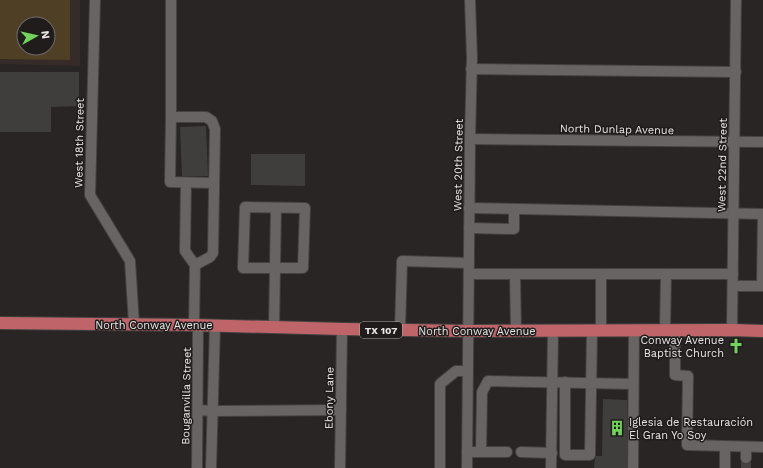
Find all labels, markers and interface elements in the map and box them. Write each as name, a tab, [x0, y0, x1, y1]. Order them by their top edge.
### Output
north arrow	[16, 16, 56, 56]
text: N	[38, 30, 52, 40]
street label: West 18th Street	[72, 98, 87, 188]
street label: West 22nd Street	[715, 117, 730, 212]
street label: West 20th Street	[451, 118, 466, 211]
street label: North Dunlap Avenue	[560, 122, 674, 137]
street label: North Conway Avenue	[95, 319, 213, 332]
road number: TX 107	[360, 322, 402, 338]
street label: North Conway Avenue	[418, 325, 536, 338]
place label: Conway Avenue Baptist Church	[641, 334, 724, 360]
church icon: Conway Avenue Baptist Church	[727, 337, 745, 355]
street label: Bouganvilla Street	[179, 347, 194, 445]
street label: Ebony Lane	[322, 367, 337, 429]
place label: Iglesia de Restauración El Gran Yo Soy	[629, 416, 753, 442]
building icon: Iglesia de Restauración El Gran Yo Soy	[608, 419, 626, 437]

